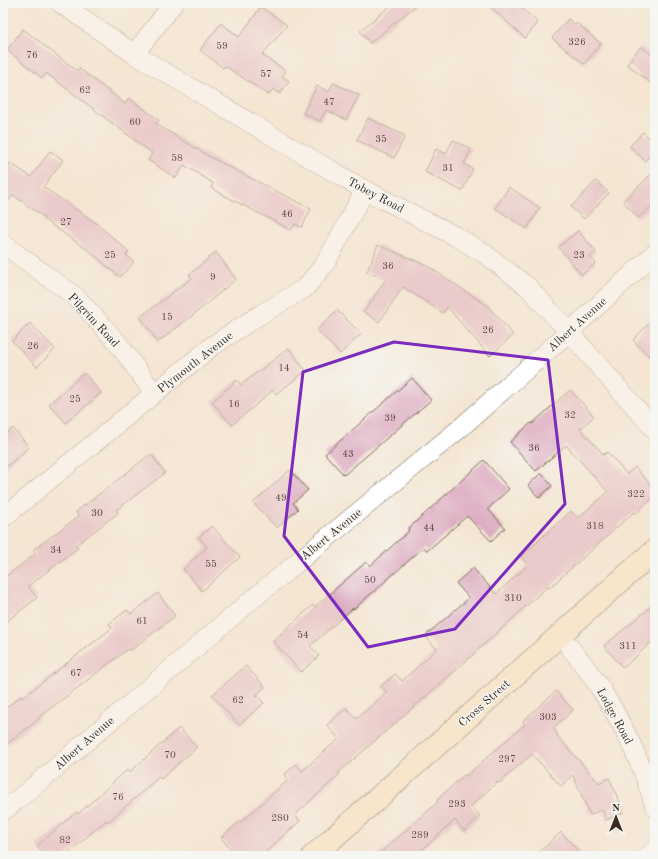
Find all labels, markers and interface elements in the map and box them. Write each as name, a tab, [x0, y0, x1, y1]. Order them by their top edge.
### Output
house number: 326	[568, 37, 586, 47]
house number: 59	[216, 41, 228, 51]
house number: 76	[26, 50, 38, 60]
house number: 57	[260, 69, 272, 79]
house number: 62	[79, 85, 91, 95]
house number: 47	[323, 97, 335, 107]
house number: 60	[129, 117, 141, 127]
house number: 35	[375, 134, 387, 144]
house number: 58	[171, 153, 183, 163]
house number: 31	[442, 163, 454, 173]
street label: Tobey Road	[345, 176, 406, 216]
house number: 46	[281, 209, 293, 219]
house number: 27	[60, 217, 72, 227]
house number: 25	[104, 250, 116, 260]
house number: 23	[573, 250, 585, 260]
house number: 36	[382, 261, 394, 271]
house number: 9	[210, 272, 216, 282]
street label: Pilgrim Road	[65, 291, 121, 350]
street label: Albert Avenue	[546, 295, 610, 354]
house number: 15	[161, 312, 173, 322]
house number: 26	[482, 325, 494, 335]
street label: Plymouth Avenue	[156, 329, 236, 396]
house number: 26	[27, 341, 39, 351]
house number: 14	[278, 363, 290, 373]
house number: 25	[69, 394, 81, 404]
house number: 16	[228, 399, 240, 409]
house number: 32	[564, 410, 576, 420]
house number: 39	[384, 413, 396, 423]
house number: 36	[528, 443, 540, 453]
house number: 43	[342, 449, 354, 459]
house number: 322	[627, 489, 645, 499]
house number: 49	[275, 493, 287, 503]
street label: Albert Avenue	[299, 506, 365, 563]
house number: 30	[91, 508, 103, 518]
house number: 318	[586, 521, 604, 531]
house number: 44	[423, 523, 435, 533]
house number: 34	[50, 545, 62, 555]
house number: 55	[205, 559, 217, 569]
house number: 50	[364, 575, 376, 585]
house number: 310	[504, 593, 522, 603]
house number: 61	[136, 616, 148, 626]
house number: 54	[297, 630, 309, 640]
house number: 311	[619, 641, 637, 651]
house number: 67	[70, 668, 82, 678]
street label: Cross Street	[457, 678, 513, 730]
street label: Lodge Road	[594, 686, 634, 747]
house number: 62	[232, 695, 244, 705]
house number: 303	[539, 712, 557, 722]
street label: Albert Avenue	[53, 714, 117, 773]
house number: 70	[164, 750, 176, 760]
house number: 297	[498, 754, 516, 764]
house number: 76	[112, 792, 124, 802]
north arrow	[596, 797, 636, 837]
house number: 293	[448, 799, 466, 809]
text: N	[612, 803, 621, 814]
house number: 280	[271, 813, 289, 823]
house number: 289	[411, 830, 429, 840]
house number: 82	[59, 835, 71, 845]

